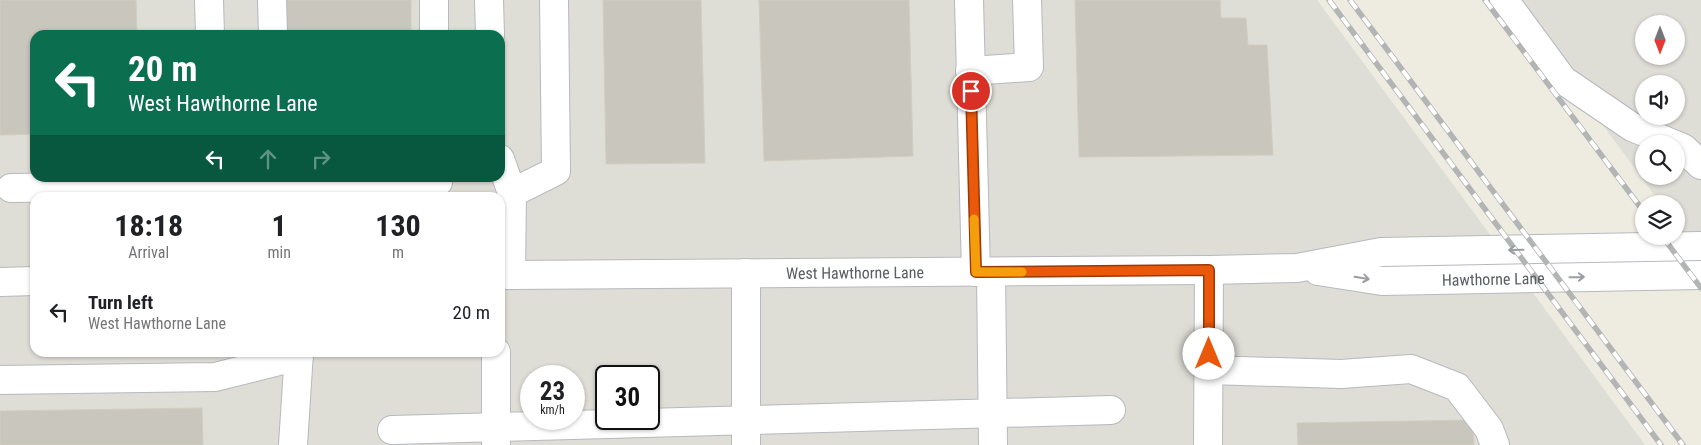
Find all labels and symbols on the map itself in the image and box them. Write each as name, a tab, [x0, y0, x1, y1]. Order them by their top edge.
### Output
north arrow	[1635, 15, 1685, 65]
pin	[950, 70, 992, 112]
one-way arrow	[1508, 245, 1524, 255]
street label: West Hawthorne Lane	[786, 263, 924, 283]
street label: Hawthorne Lane	[1442, 269, 1545, 290]
one-way arrow	[1568, 272, 1585, 282]
one-way arrow	[1354, 273, 1370, 283]
position arrow	[1182, 327, 1234, 379]
speed limit sign: 30	[595, 365, 660, 430]

